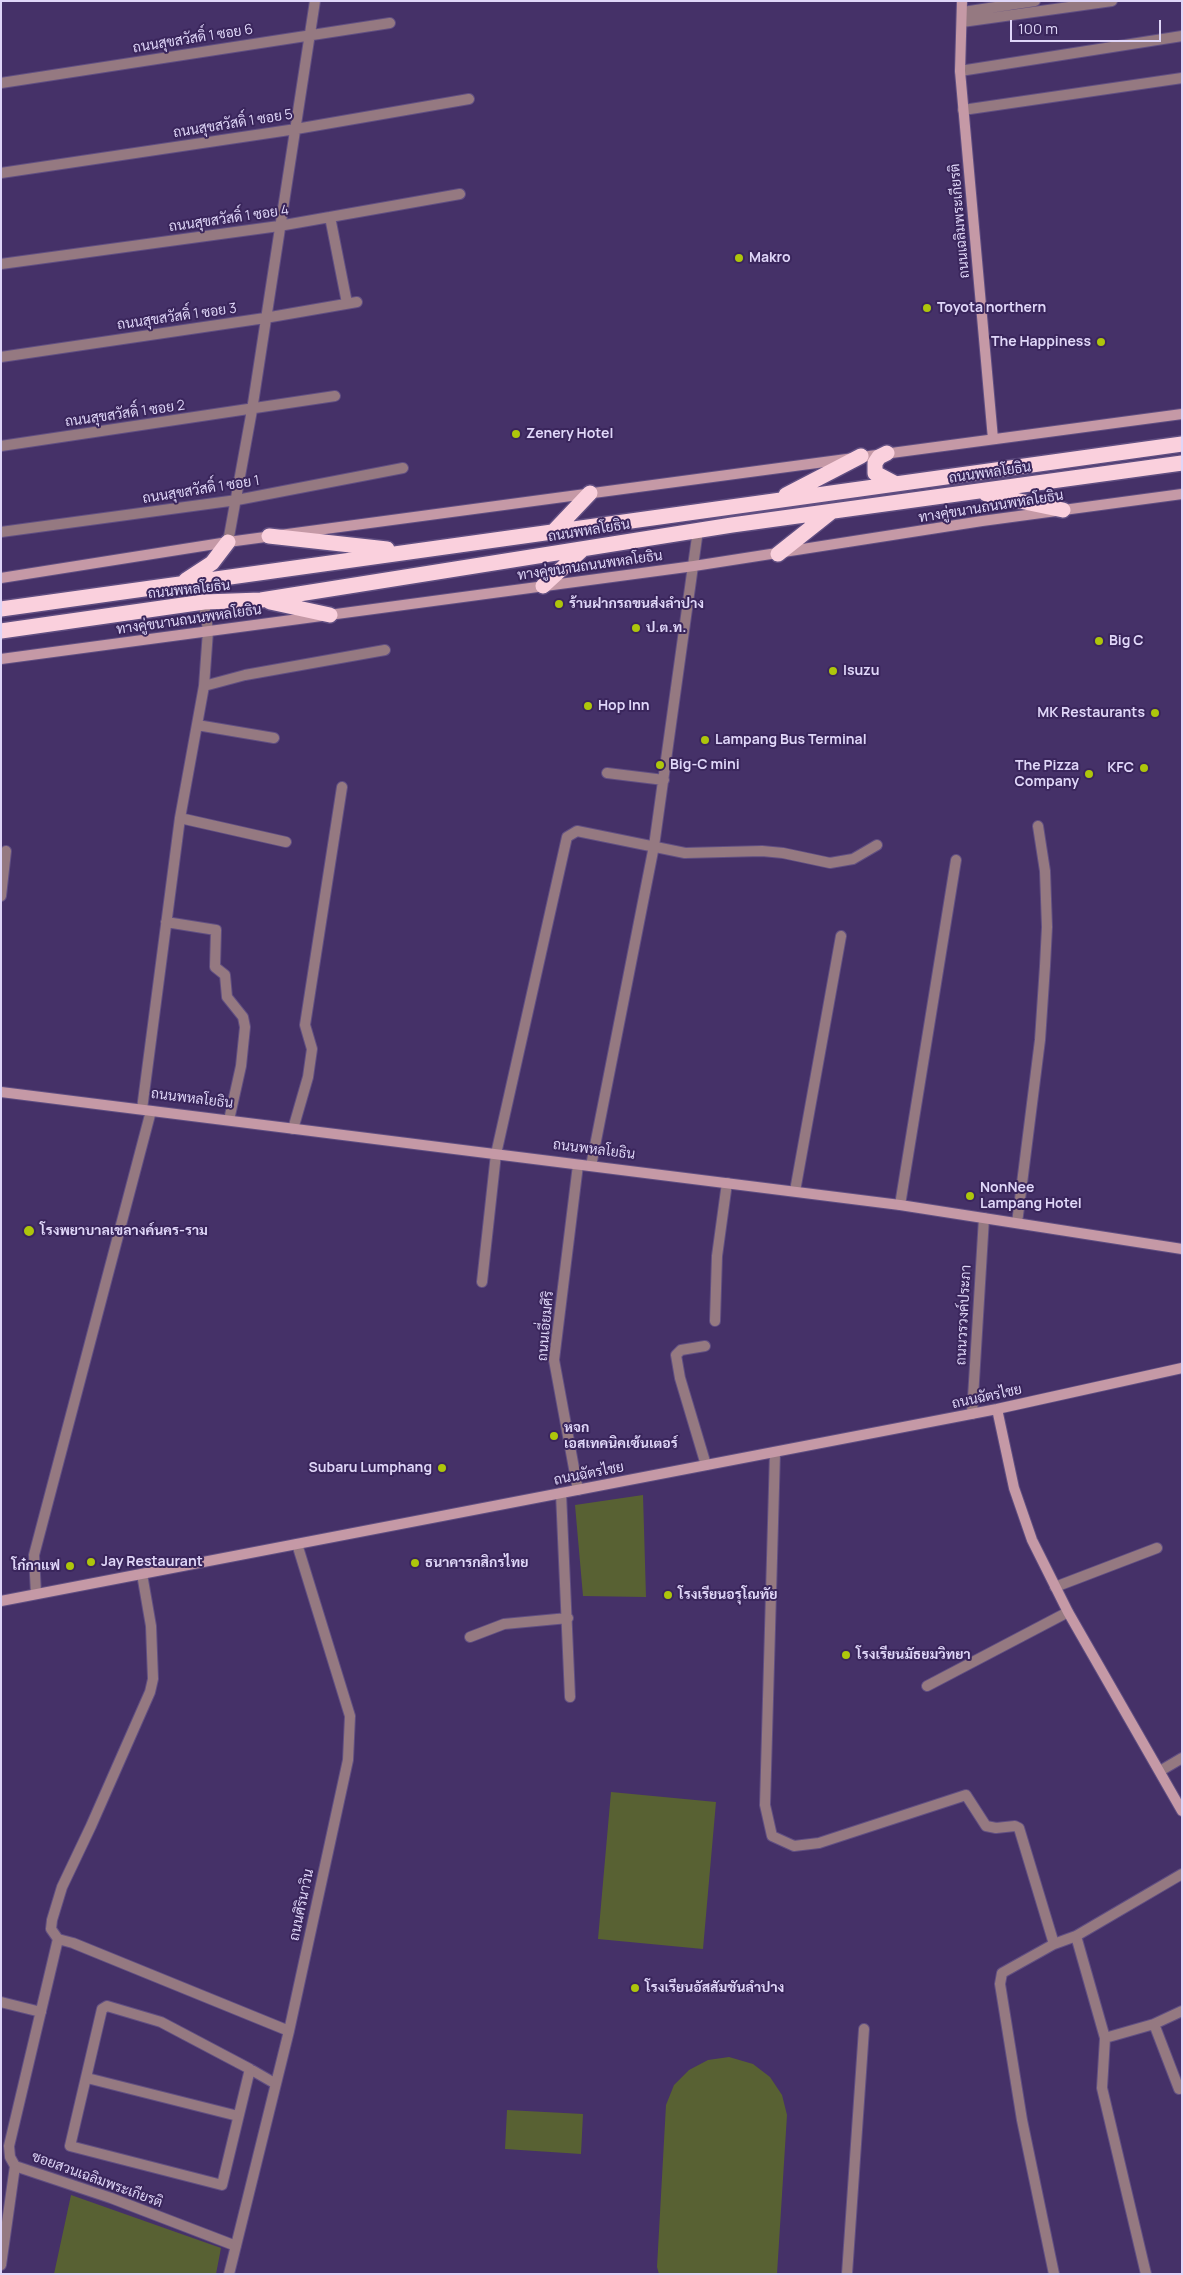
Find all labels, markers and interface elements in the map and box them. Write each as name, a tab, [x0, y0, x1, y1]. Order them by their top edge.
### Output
scale bar	[1013, 10, 1164, 42]
text: 100 m	[1018, 18, 1058, 39]
street label: ถนนสุขสวัสดิ์ 1 ซอย 6	[132, 21, 254, 57]
street label: ถนนสุขสวัสดิ์ 1 ซอย 5	[172, 106, 294, 142]
street label: ถนนเฉลิมพระเกียรติ	[947, 163, 973, 279]
street label: ถนนสุขสวัสดิ์ 1 ซอย 4	[168, 202, 290, 236]
place label: Makro	[749, 250, 791, 266]
marker: Makro	[733, 252, 745, 264]
street label: ถนนสุขสวัสดิ์ 1 ซอย 3	[116, 300, 238, 334]
place label: Toyota northern	[937, 300, 1046, 316]
marker: Toyota northern	[921, 302, 933, 314]
place label: The Happiness	[991, 334, 1091, 350]
marker: The Happiness	[1095, 336, 1107, 348]
street label: ถนนสุขสวัสดิ์ 1 ซอย 2	[64, 397, 186, 431]
place label: Zenery Hotel	[526, 426, 613, 442]
marker: Zenery Hotel	[510, 428, 522, 440]
street label: ถนนพหลโยธิน	[948, 459, 1032, 487]
street label: ถนนสุขสวัสดิ์ 1 ซอย 1	[141, 472, 261, 508]
street label: ทางคู่ขนานถนนพหลโยธิน	[917, 487, 1065, 527]
street label: ถนนพหลโยธิน	[547, 516, 631, 546]
street label: ทางคู่ขนานถนนพหลโยธิน	[516, 547, 664, 585]
street label: ถนนพหลโยธิน	[147, 577, 231, 603]
place label: ร้านฝากรถขนส่งลำปาง	[569, 596, 704, 612]
marker: ร้านฝากรถขนส่งลำปาง	[553, 598, 565, 610]
street label: ทางคู่ขนานถนนพหลโยธิน	[115, 601, 263, 639]
place label: ป.ต.ท.	[646, 620, 686, 636]
marker: ป.ต.ท.	[630, 622, 642, 634]
place label: Big C	[1109, 633, 1144, 649]
marker: Big C	[1093, 635, 1105, 647]
place label: Isuzu	[843, 663, 879, 679]
marker: Isuzu	[827, 665, 839, 677]
place label: Hop Inn	[598, 698, 650, 714]
marker: Hop Inn	[582, 700, 594, 712]
place label: MK Restaurants	[1037, 705, 1145, 721]
marker: MK Restaurants	[1149, 707, 1161, 719]
place label: Lampang Bus Terminal	[715, 732, 867, 748]
marker: Lampang Bus Terminal	[699, 734, 711, 746]
place label: Big-C mini	[670, 757, 740, 773]
place label: The Pizza Company	[1014, 758, 1079, 790]
marker: Big-C mini	[654, 759, 666, 771]
place label: KFC	[1107, 760, 1134, 776]
marker: KFC	[1138, 762, 1150, 774]
marker: The Pizza Company	[1083, 768, 1095, 780]
street label: ถนนพหลโยธิน	[150, 1086, 234, 1112]
street label: ถนนพหลโยธิน	[552, 1137, 636, 1163]
place label: NonNee Lampang Hotel	[980, 1180, 1082, 1212]
marker: NonNee Lampang Hotel	[964, 1190, 976, 1202]
place label: โรงพยาบาลเขลางค์นคร-ราม	[40, 1223, 208, 1239]
marker: โรงพยาบาลเขลางค์นคร-ราม	[22, 1224, 36, 1238]
street label: ถนนวรวงค์ประภา	[953, 1264, 975, 1366]
street label: ถนนเอี่ยมศิริ	[535, 1290, 557, 1362]
street label: ถนนฉัตรไชย	[950, 1381, 1024, 1413]
place label: หจก เอสเทคนิคเซ้นเตอร์	[564, 1420, 678, 1452]
marker: หจก เอสเทคนิคเซ้นเตอร์	[548, 1430, 560, 1442]
street label: ถนนฉัตรไชย	[552, 1459, 626, 1489]
place label: Subaru Lumphang	[309, 1460, 432, 1476]
marker: Subaru Lumphang	[436, 1462, 448, 1474]
place label: Jay Restaurant	[101, 1554, 203, 1570]
place label: ธนาคารกสิกรไทย	[425, 1555, 528, 1571]
marker: Jay Restaurant	[85, 1556, 97, 1568]
marker: ธนาคารกสิกรไทย	[409, 1557, 421, 1569]
place label: โก๋กาแฟ	[11, 1558, 60, 1574]
marker: โก๋กาแฟ	[64, 1560, 76, 1572]
place label: โรงเรียนอรุโณทัย	[678, 1587, 777, 1603]
marker: โรงเรียนอรุโณทัย	[662, 1589, 674, 1601]
place label: โรงเรียนมัธยมวิทยา	[856, 1647, 971, 1663]
marker: โรงเรียนมัธยมวิทยา	[840, 1649, 852, 1661]
street label: ถนนศิรินาวิน	[286, 1868, 318, 1942]
place label: โรงเรียนอัสสัมชันลำปาง	[645, 1980, 784, 1996]
marker: โรงเรียนอัสสัมชันลำปาง	[629, 1982, 641, 1994]
street label: ซอยสวนเฉลิมพระเกียรติ	[29, 2148, 165, 2212]

